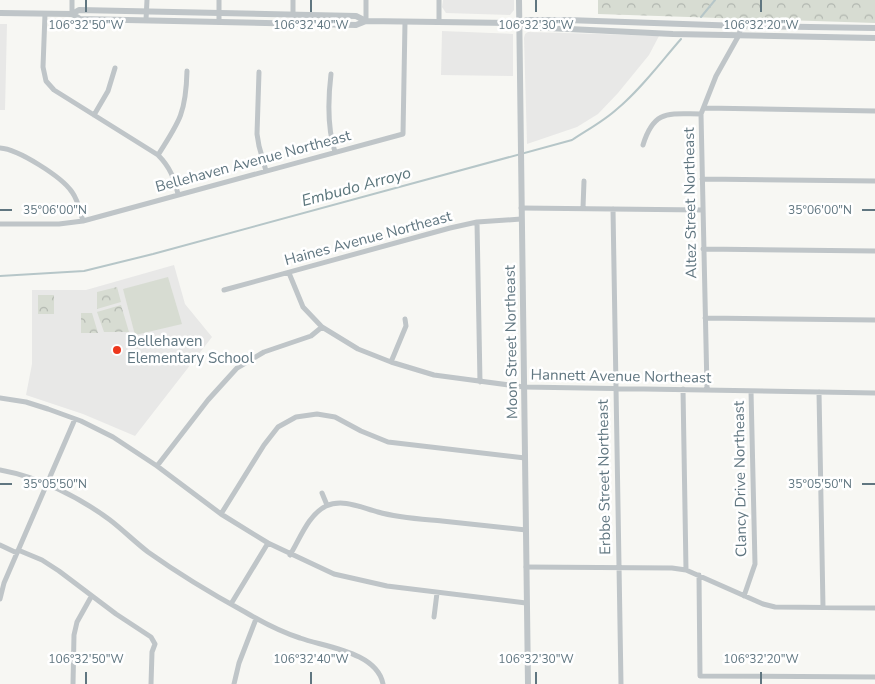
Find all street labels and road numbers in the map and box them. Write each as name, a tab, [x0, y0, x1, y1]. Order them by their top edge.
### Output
street label: Bellehaven Avenue Northeast	[153, 125, 354, 197]
street label: Altez Street Northeast	[679, 126, 701, 279]
street label: Haines Avenue Northeast	[282, 206, 455, 270]
street label: Moon Street Northeast	[500, 264, 522, 419]
street label: Hannett Avenue Northeast	[530, 364, 712, 388]
street label: Erbbe Street Northeast	[593, 398, 615, 555]
street label: Clancy Drive Northeast	[729, 400, 751, 557]

